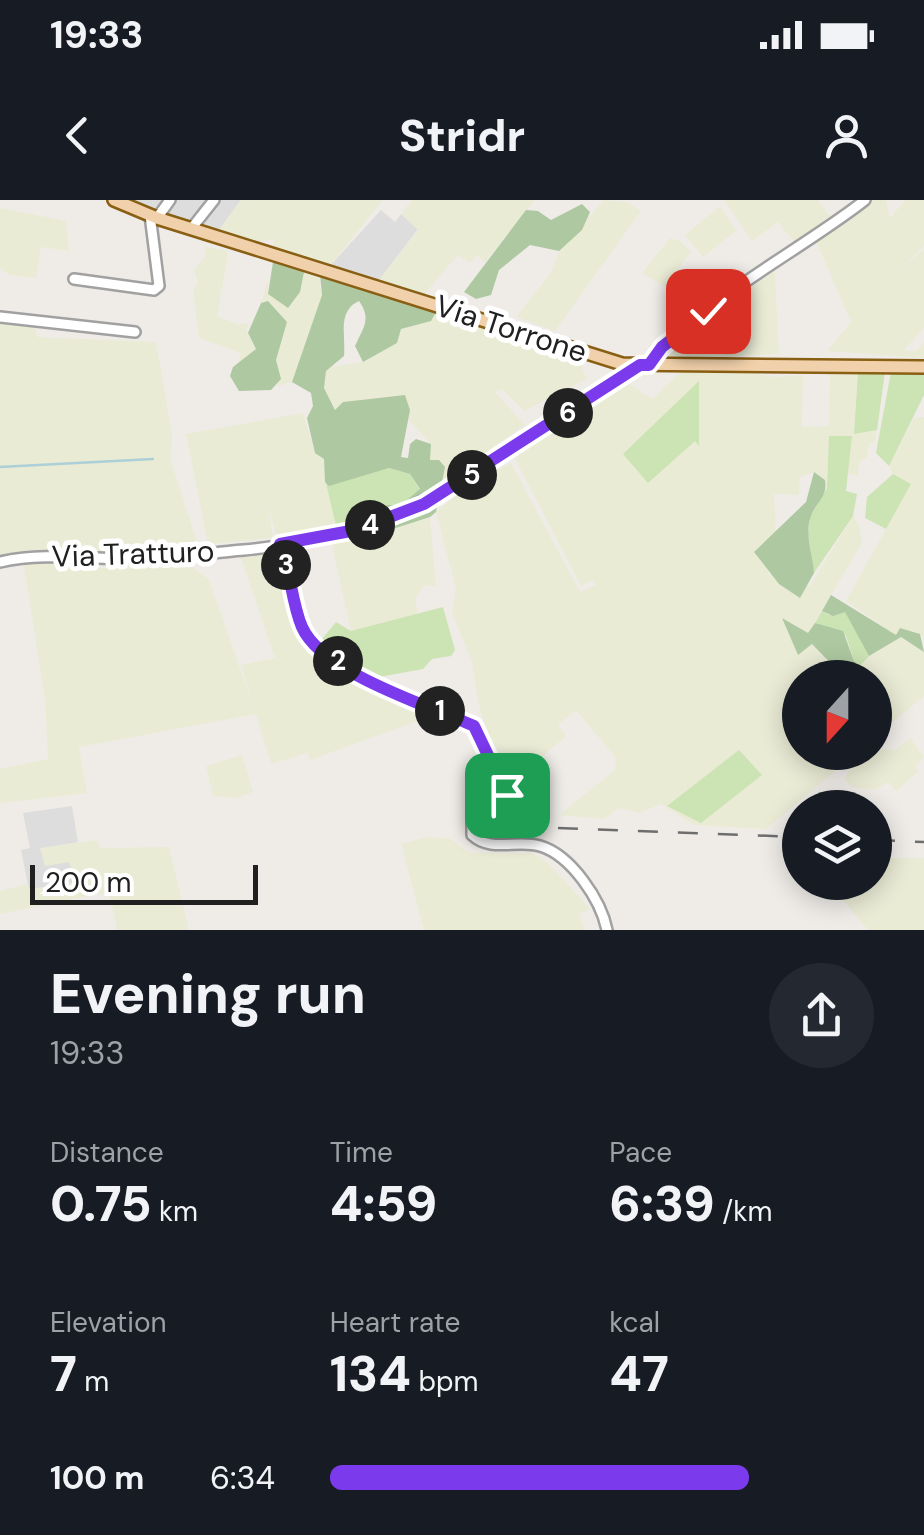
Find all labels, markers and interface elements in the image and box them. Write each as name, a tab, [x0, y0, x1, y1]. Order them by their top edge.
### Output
text: 19:33	[50, 10, 143, 60]
text: Stridr	[399, 106, 525, 165]
icon: back	[50, 108, 105, 163]
icon: person	[819, 108, 874, 163]
pin	[666, 269, 751, 354]
icon: check	[681, 284, 736, 339]
street label: Via Torrone	[430, 286, 592, 371]
pin: 6	[543, 388, 593, 438]
text: 6	[559, 394, 577, 431]
pin: 5	[447, 450, 497, 500]
text: 5	[463, 456, 481, 493]
pin: 4	[345, 500, 395, 550]
text: 4	[361, 506, 379, 543]
street label: Via Tratturo	[51, 531, 215, 576]
pin: 3	[261, 540, 311, 590]
text: 3	[278, 546, 294, 583]
pin: 2	[313, 636, 363, 686]
text: 2	[330, 642, 346, 679]
north arrow	[782, 660, 892, 770]
map controls	[782, 660, 892, 900]
pin: 1	[415, 686, 465, 736]
text: 1	[435, 692, 445, 729]
pin	[465, 753, 550, 838]
icon: arrive	[480, 768, 535, 823]
button: layers	[782, 790, 892, 900]
scale bar	[30, 860, 258, 904]
text: 200 m	[45, 864, 132, 901]
text: Evening run	[50, 958, 366, 1030]
button: share	[769, 963, 874, 1068]
text: 19:33	[50, 1032, 124, 1074]
text: Distance	[50, 1134, 164, 1171]
text: Time	[330, 1134, 393, 1171]
text: Pace	[609, 1134, 672, 1171]
text: 0.75	[50, 1171, 152, 1237]
text: 4:59	[330, 1171, 437, 1237]
text: 6:39	[609, 1171, 715, 1237]
text: km	[152, 1193, 198, 1230]
text: /km	[715, 1193, 772, 1230]
text: Elevation	[50, 1304, 167, 1341]
text: Heart rate	[330, 1304, 460, 1341]
text: kcal	[609, 1304, 660, 1341]
text: 7	[50, 1341, 77, 1407]
text: 134	[330, 1341, 411, 1407]
text: 47	[609, 1341, 669, 1407]
text: m	[77, 1363, 109, 1400]
text: bpm	[411, 1363, 479, 1400]
text: 100 m	[50, 1457, 144, 1499]
text: 6:34	[210, 1457, 275, 1499]

